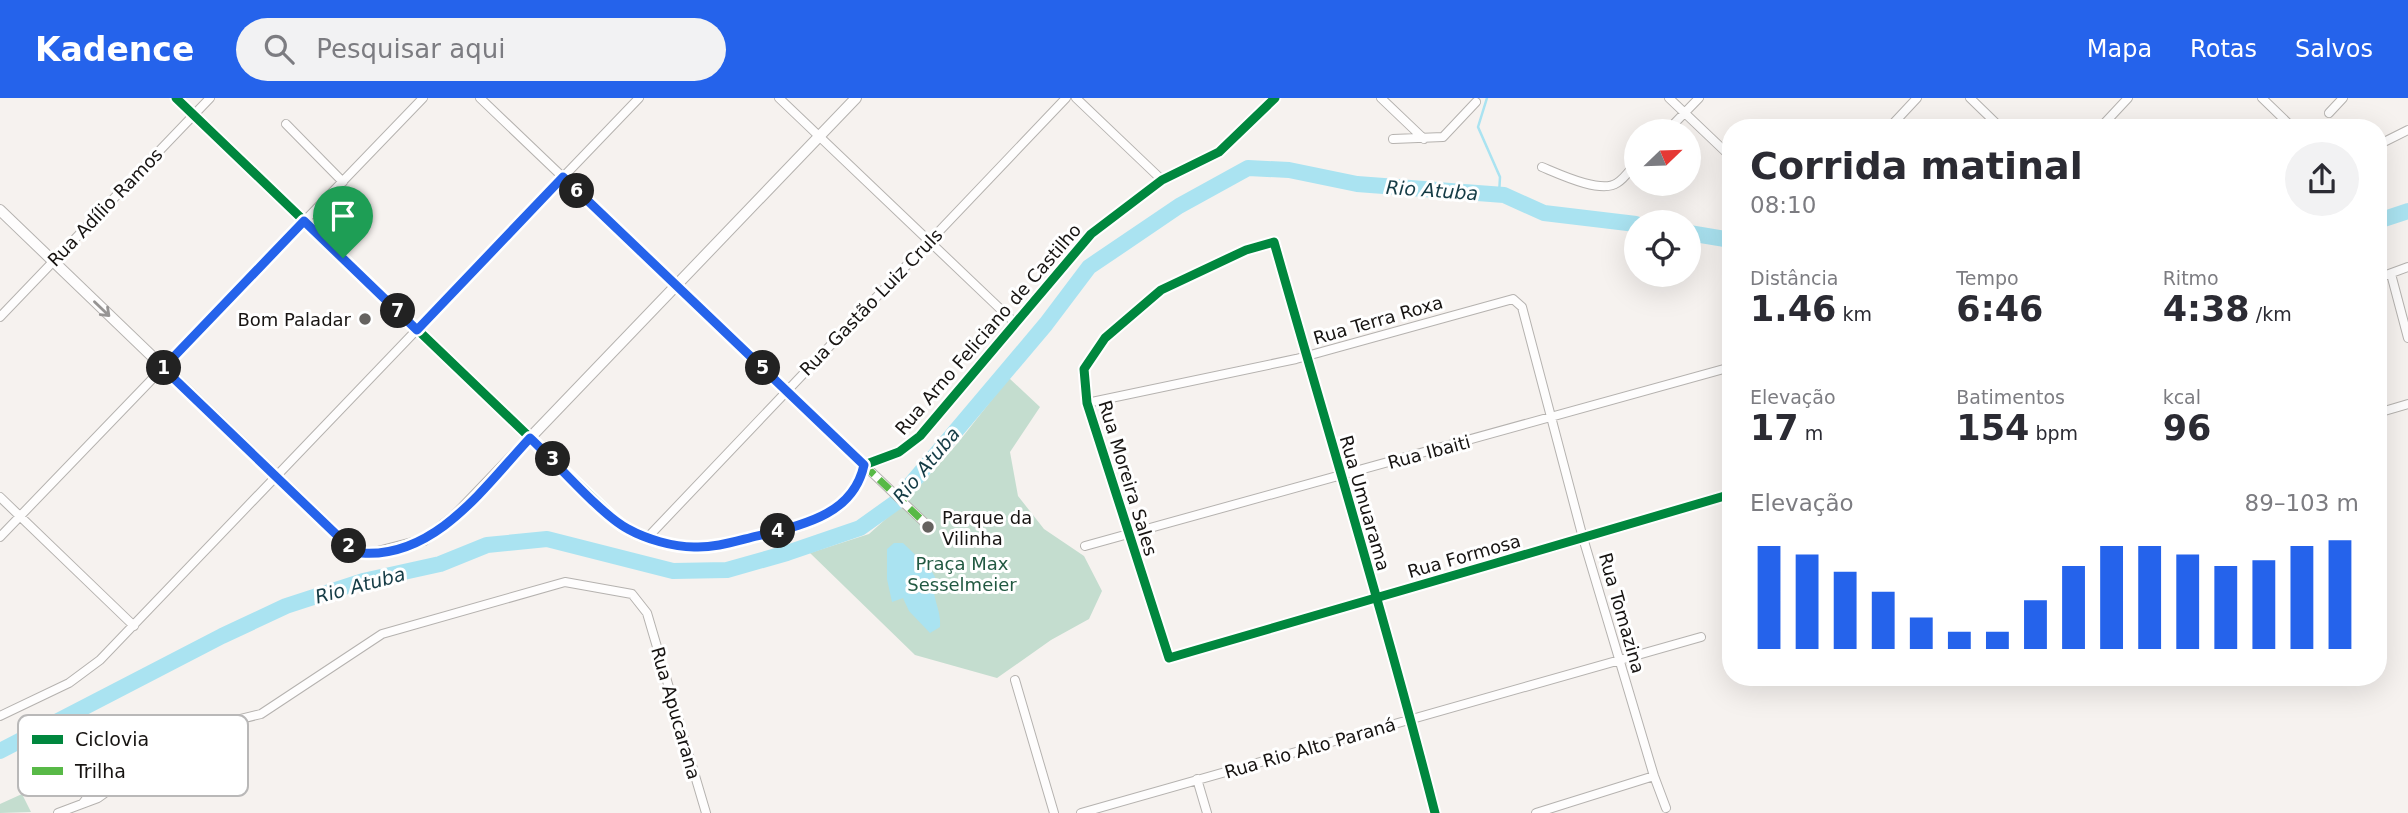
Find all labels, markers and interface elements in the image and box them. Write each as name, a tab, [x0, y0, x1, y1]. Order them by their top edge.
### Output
search box	[236, 18, 726, 81]
text: Kadence	[35, 30, 194, 69]
icon: search	[260, 30, 298, 68]
text: Pesquisar aqui	[316, 34, 505, 64]
text: Mapa	[2087, 35, 2152, 63]
text: Rotas	[2190, 35, 2257, 63]
text: Salvos	[2295, 35, 2373, 63]
north arrow	[1624, 119, 1701, 196]
map controls	[1624, 119, 1701, 287]
button: share	[2285, 142, 2359, 216]
street label: Rua Adílio Ramos	[43, 144, 167, 270]
text: Corrida matinal	[1750, 144, 2083, 188]
pin: 6	[560, 174, 594, 208]
water label: Rio Atuba	[1385, 176, 1479, 204]
text: 6	[570, 179, 583, 201]
pin	[313, 186, 373, 258]
text: 08:10	[1750, 192, 1816, 218]
icon: arrive	[324, 197, 362, 235]
button: locate	[1624, 210, 1701, 287]
street label: Rua Arno Feliciano de Castilho	[891, 219, 1085, 439]
street label: Rua Gastão Luiz Cruls	[795, 224, 947, 380]
text: Distância	[1750, 267, 1838, 289]
text: Tempo	[1956, 267, 2019, 289]
text: Ritmo	[2163, 267, 2219, 289]
text: 1.46	[1750, 289, 1836, 329]
text: 6:46	[1956, 289, 2043, 329]
text: 4:38	[2163, 289, 2250, 329]
street label: Rua Terra Roxa	[1311, 291, 1445, 349]
pin: 7	[380, 294, 416, 328]
text: 7	[391, 299, 404, 321]
one-way arrow	[94, 300, 111, 317]
text: km	[1836, 303, 1872, 325]
text: /km	[2250, 303, 2292, 325]
place label: Bom Paladar	[237, 309, 352, 330]
marker: Bom Paladar	[357, 311, 373, 327]
pin: 1	[146, 350, 182, 386]
pin: 5	[746, 350, 780, 386]
text: 1	[157, 356, 170, 378]
text: 5	[756, 356, 769, 378]
text: Elevação	[1750, 386, 1836, 408]
text: Batimentos	[1956, 386, 2065, 408]
text: kcal	[2163, 386, 2201, 408]
street label: Rua Moreira Sales	[1094, 398, 1162, 558]
text: 17	[1750, 408, 1799, 448]
text: 154	[1956, 408, 2029, 448]
text: 96	[2163, 408, 2211, 448]
text: m	[1799, 422, 1823, 444]
text: bpm	[2029, 422, 2078, 444]
water label: Rio Atuba	[888, 423, 964, 507]
street label: Rua Ibaiti	[1385, 431, 1473, 473]
street label: Rua Umuarama	[1336, 433, 1394, 573]
pin: 3	[536, 442, 570, 476]
text: 3	[546, 447, 559, 469]
text: Elevação	[1750, 490, 1854, 516]
text: 89–103 m	[2245, 490, 2359, 516]
place label: Parque da Vilinha	[942, 507, 1032, 549]
pin: 4	[760, 514, 796, 548]
text: 4	[771, 519, 784, 541]
marker: Parque da Vilinha	[920, 519, 936, 535]
pin: 2	[332, 528, 366, 564]
street label: Rua Formosa	[1405, 530, 1523, 582]
text: 2	[342, 534, 355, 556]
street label: Rua Tomazina	[1595, 550, 1649, 676]
park label: Praça Max Sesselmeier	[907, 553, 1017, 595]
water label: Rio Atuba	[313, 562, 407, 608]
street label: Rua Apucarana	[647, 644, 705, 782]
street label: Rua Rio Alto Paraná	[1222, 713, 1398, 783]
legend	[18, 715, 248, 796]
text: Ciclovia	[75, 728, 149, 750]
text: Trilha	[74, 760, 126, 782]

